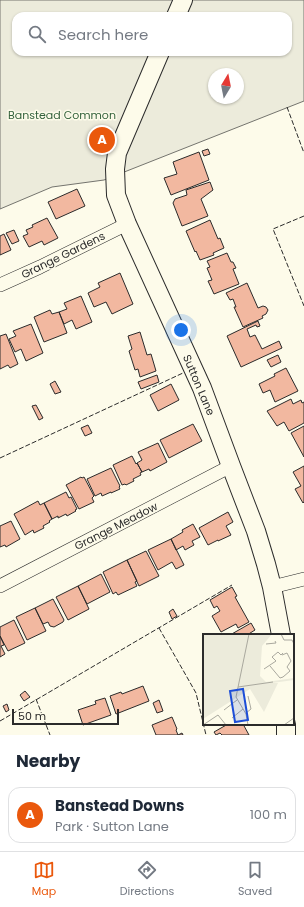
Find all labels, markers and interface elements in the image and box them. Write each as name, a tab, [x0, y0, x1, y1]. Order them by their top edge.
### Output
search box	[12, 12, 292, 56]
icon: search	[26, 23, 48, 45]
text: Search here	[58, 24, 148, 45]
north arrow	[208, 68, 244, 104]
park label: Banstead Common	[8, 107, 116, 123]
pin: A	[89, 125, 115, 155]
street label: Grange Gardens	[18, 228, 108, 282]
your location	[171, 320, 191, 340]
street label: Sutton Lane	[179, 352, 219, 418]
street label: Grange Meadow	[72, 498, 160, 554]
inset map	[203, 634, 294, 725]
scale bar	[12, 707, 119, 726]
text: 50 m	[18, 708, 46, 724]
text: Nearby	[16, 749, 80, 773]
text: Banstead Downs	[55, 795, 184, 816]
text: A	[25, 805, 35, 824]
text: 100 m	[250, 805, 287, 824]
text: Park · Sutton Lane	[55, 817, 169, 836]
tab: Map	[32, 859, 56, 900]
tab: Directions	[120, 859, 174, 900]
tab: Saved	[238, 859, 272, 900]

